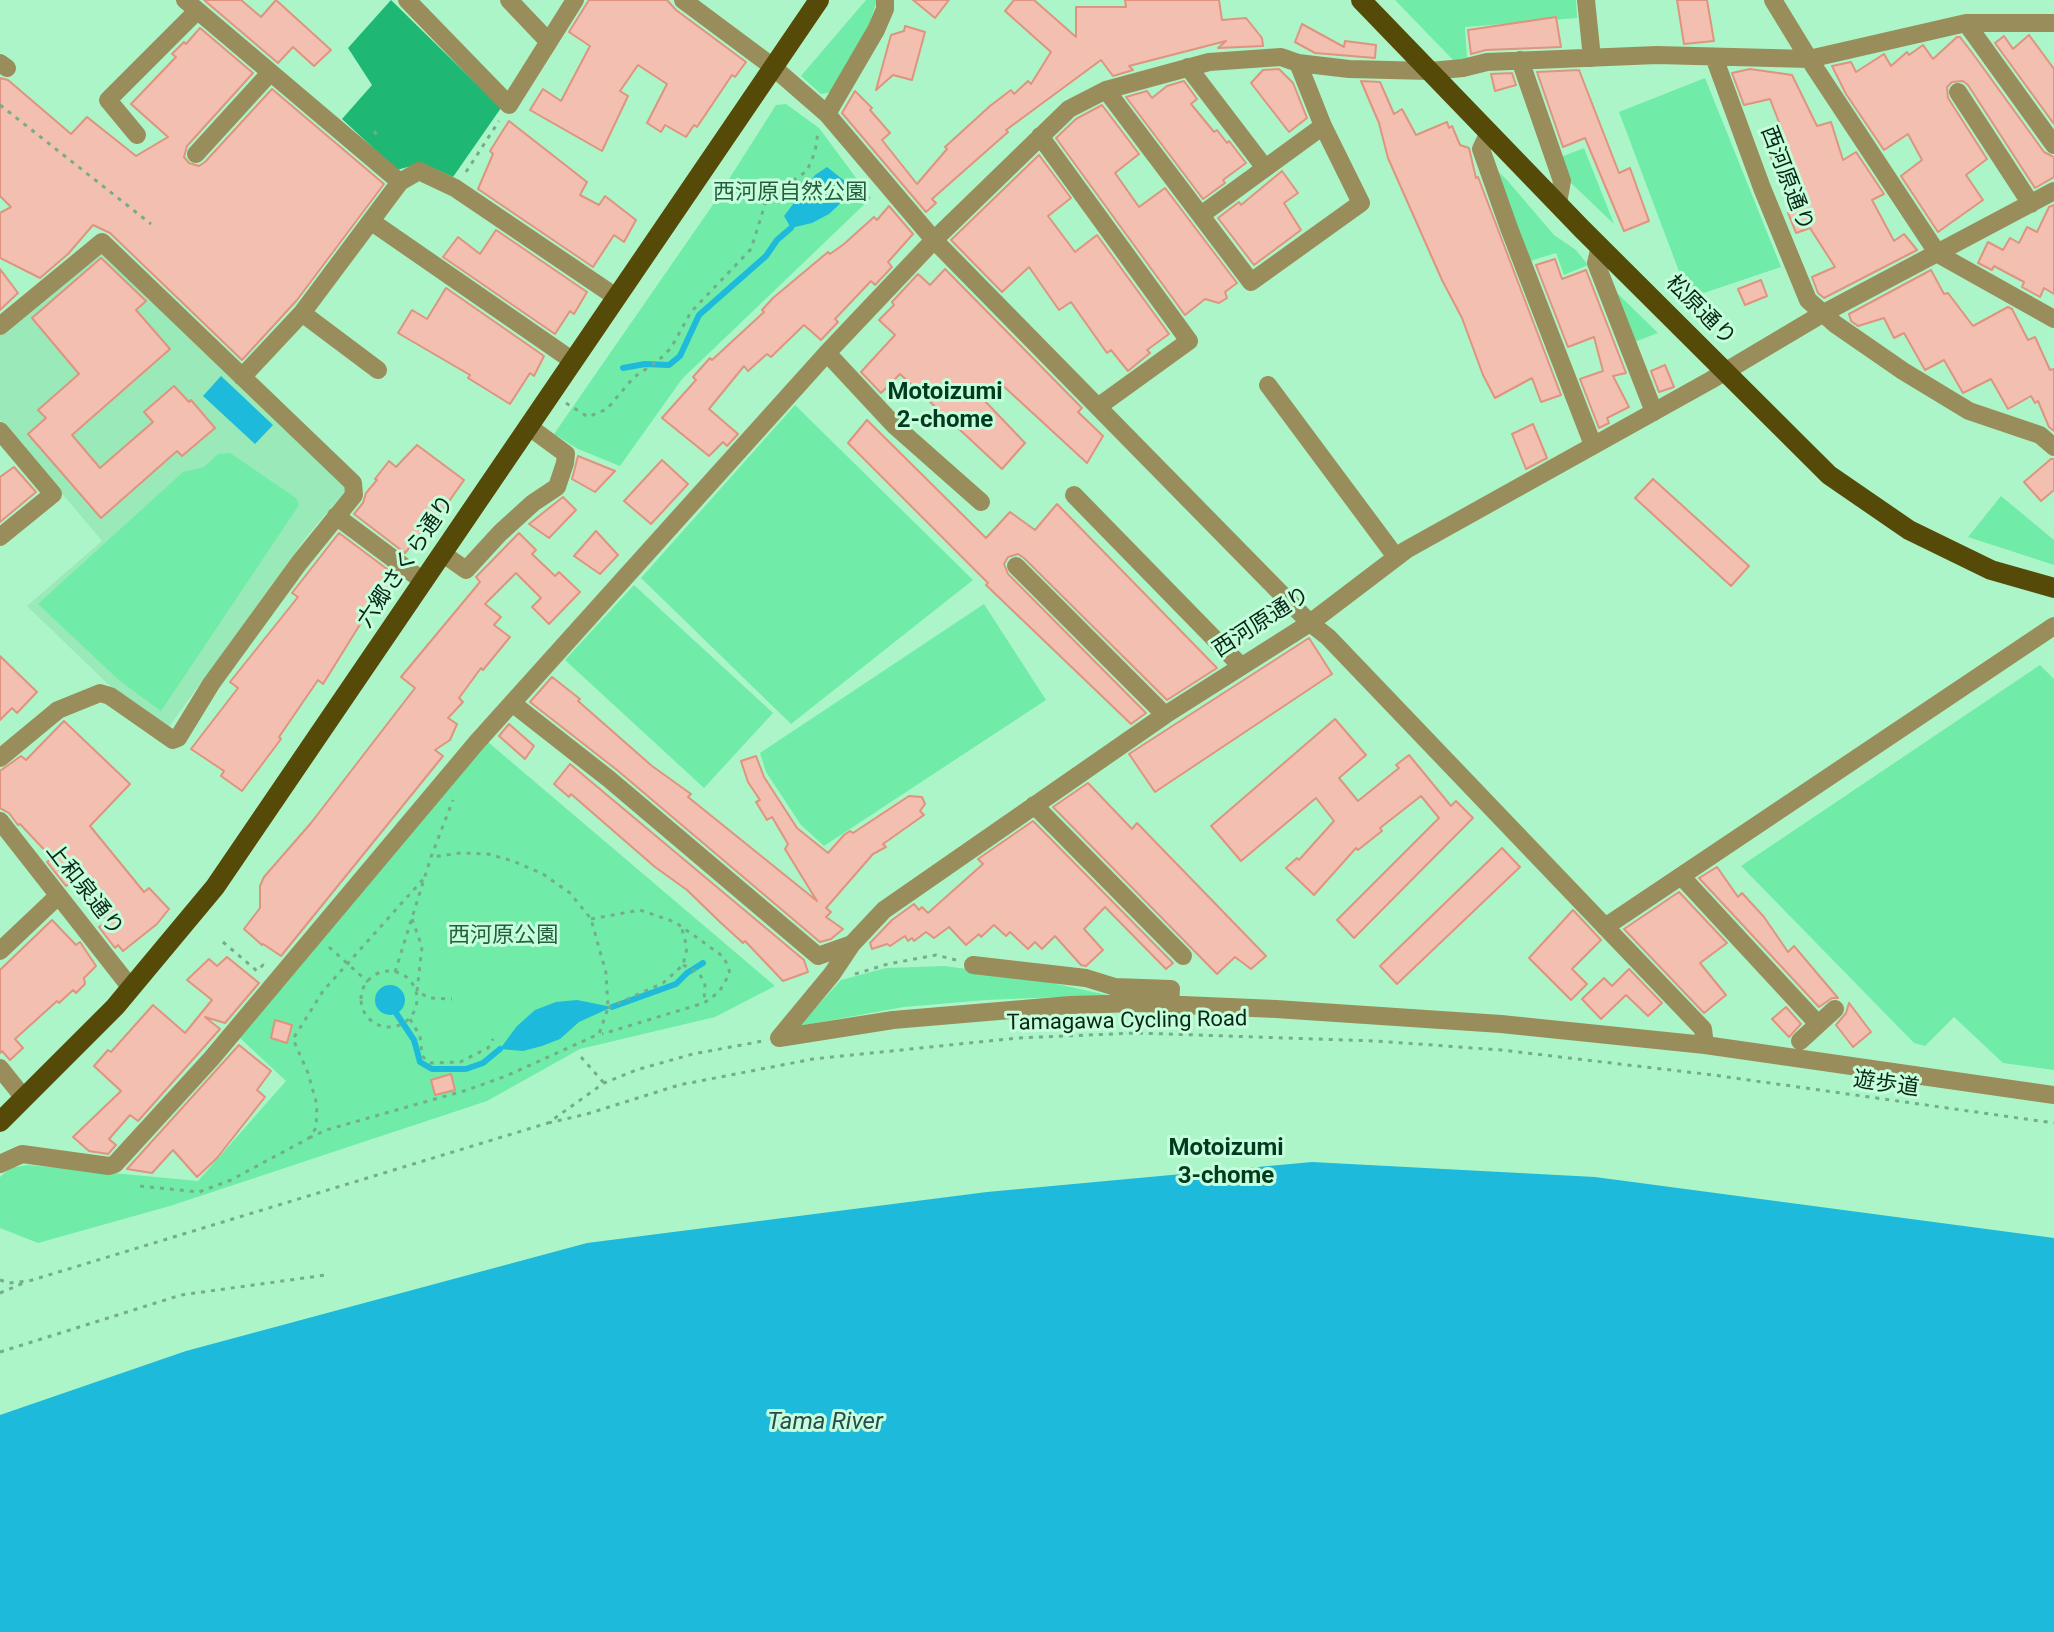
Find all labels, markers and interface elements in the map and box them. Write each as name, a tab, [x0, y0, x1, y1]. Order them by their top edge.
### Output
street label: 西河原通り	[1754, 123, 1818, 235]
park label: 西河原自然公園	[713, 180, 867, 206]
street label: 松原通り	[1660, 271, 1740, 351]
district label: Motoizumi 2-chome	[887, 379, 1003, 435]
street label: 六郷さくら通り	[353, 491, 461, 633]
street label: 西河原通り	[1209, 582, 1315, 664]
street label: 上和泉通り	[40, 839, 128, 941]
park label: 西河原公園	[448, 923, 558, 949]
street label: Tamagawa Cycling Road	[1006, 1007, 1248, 1037]
street label: 遊歩道	[1851, 1067, 1921, 1103]
district label: Motoizumi 3-chome	[1168, 1135, 1284, 1191]
water label: Tama River	[767, 1409, 883, 1437]

